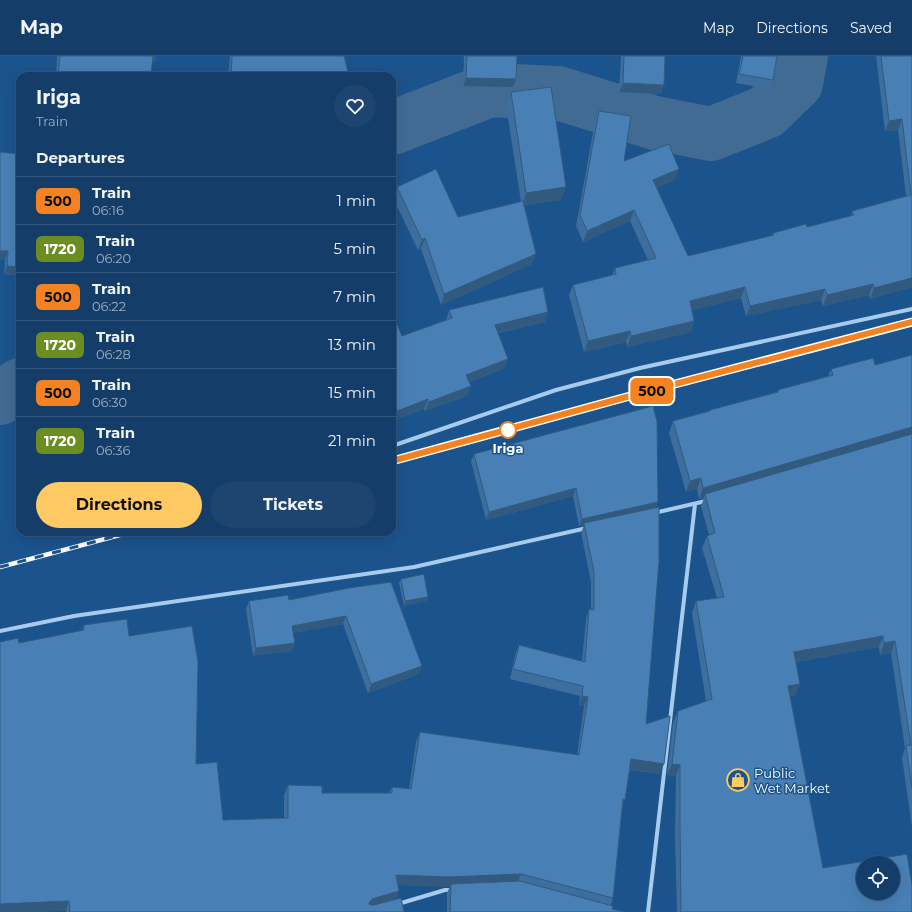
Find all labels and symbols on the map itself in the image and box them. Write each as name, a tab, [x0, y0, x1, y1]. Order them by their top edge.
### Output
line badge: 500	[629, 378, 675, 404]
marker: Iriga	[499, 421, 517, 439]
place label: Iriga	[493, 440, 523, 456]
place label: Public Wet Market	[754, 765, 830, 796]
shop icon: Public Wet Market	[725, 767, 751, 793]

